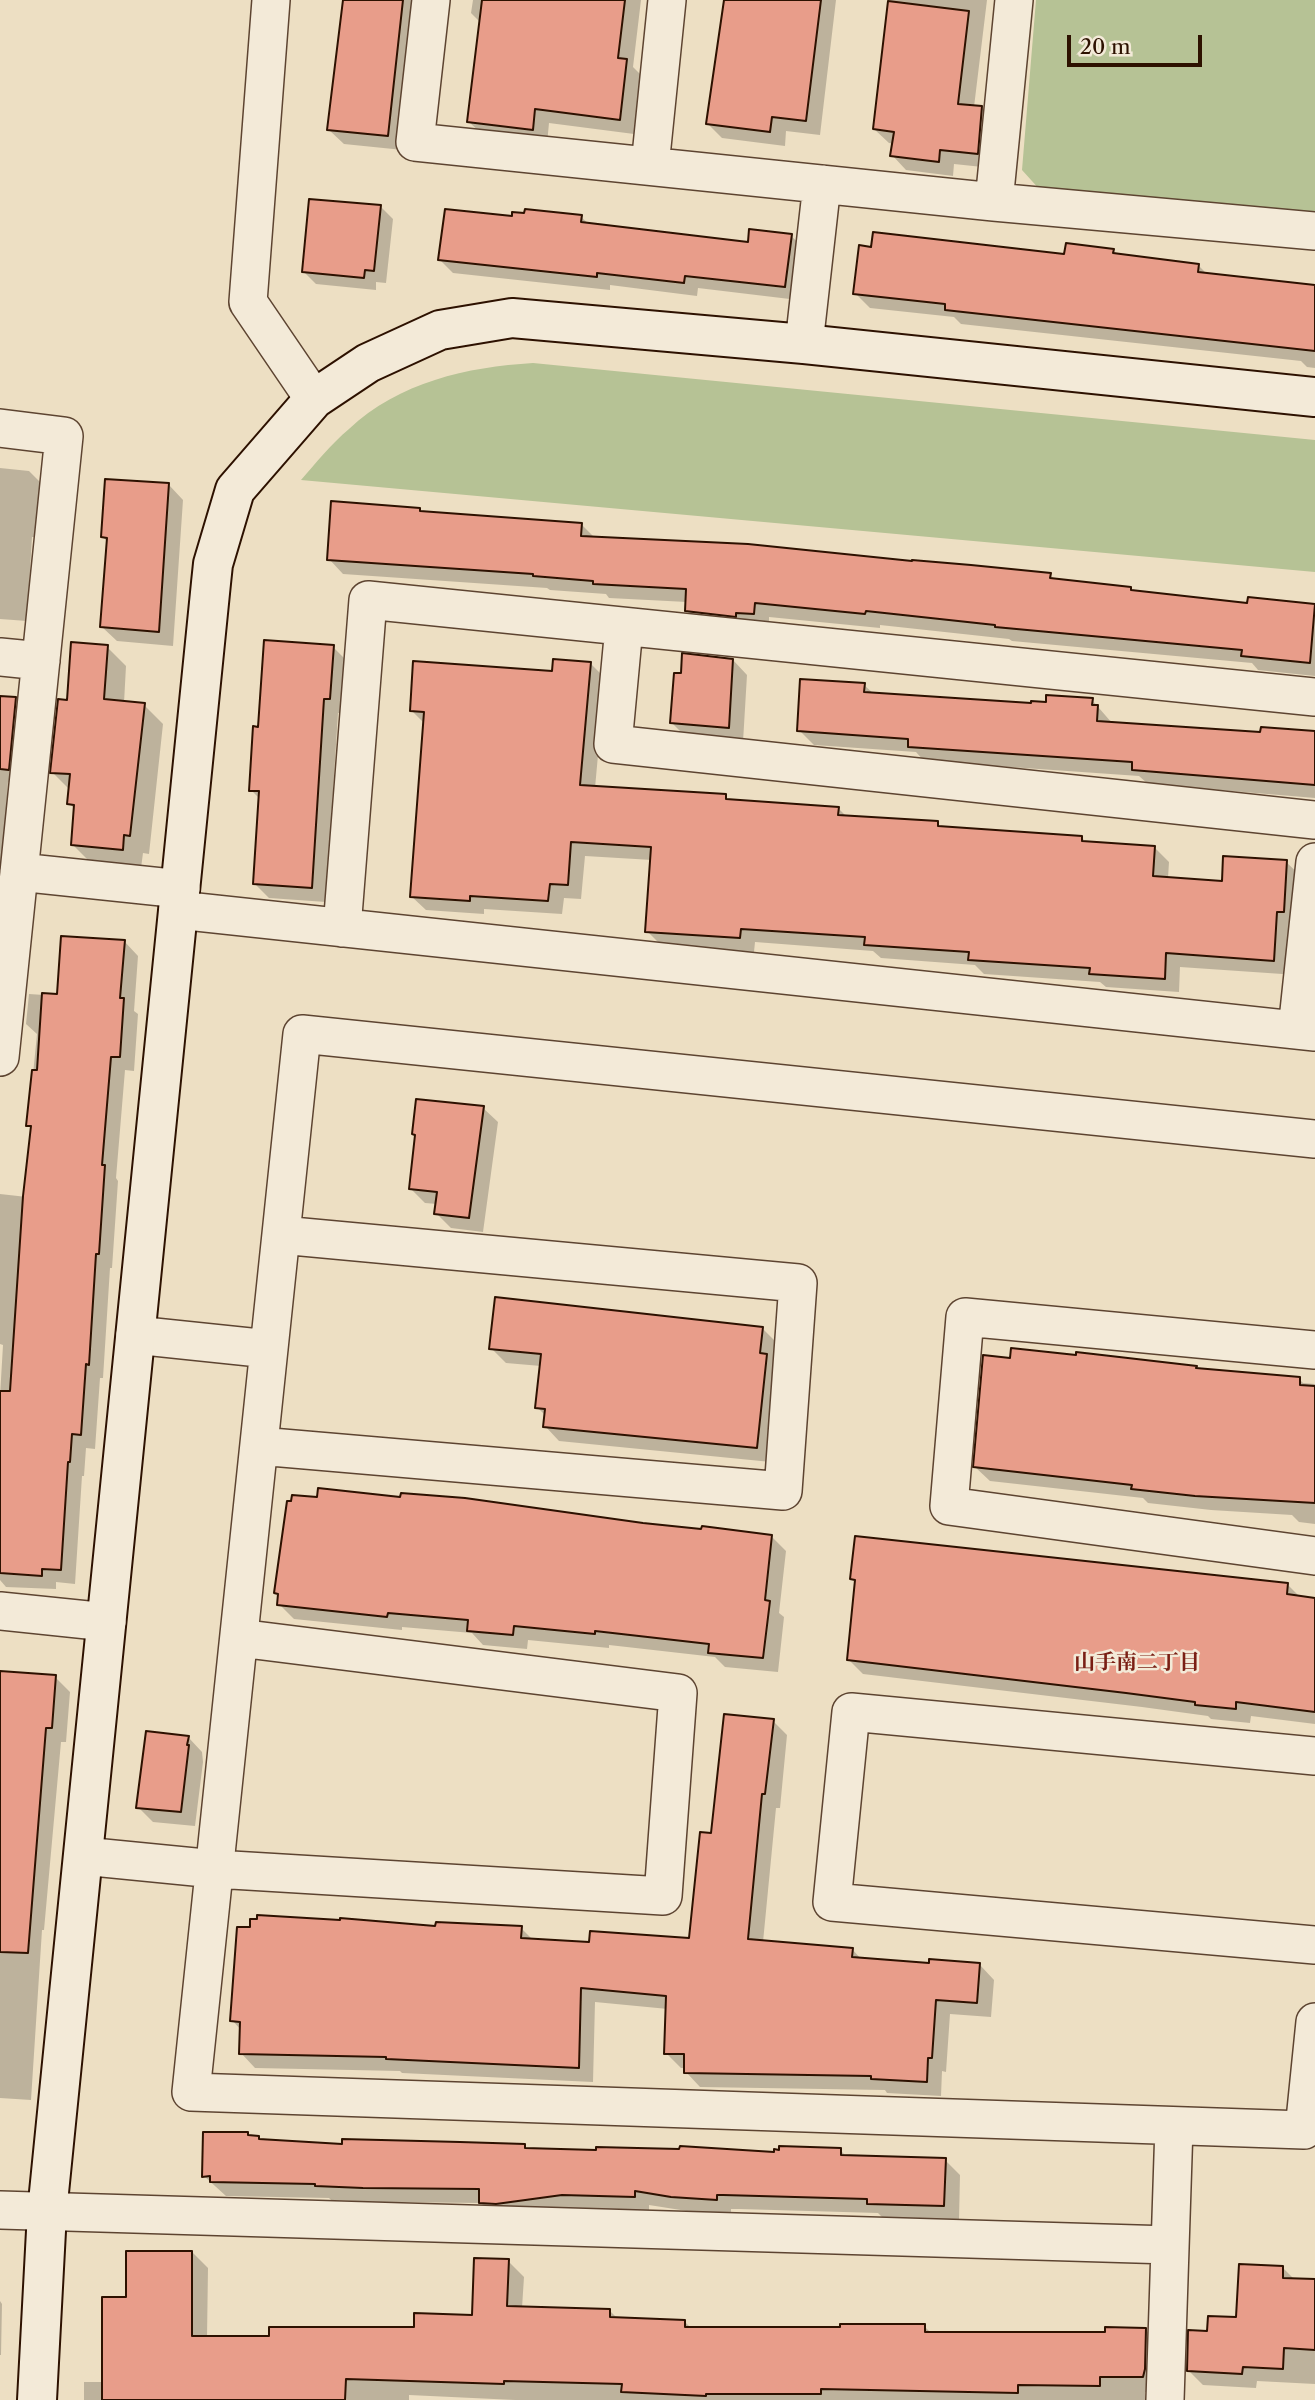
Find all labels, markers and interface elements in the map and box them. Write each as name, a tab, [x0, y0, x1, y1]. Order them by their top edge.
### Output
scale bar	[1070, 21, 1205, 65]
text: 20 m	[1080, 34, 1131, 59]
district label: 山手南二丁目	[1074, 1650, 1200, 1676]

